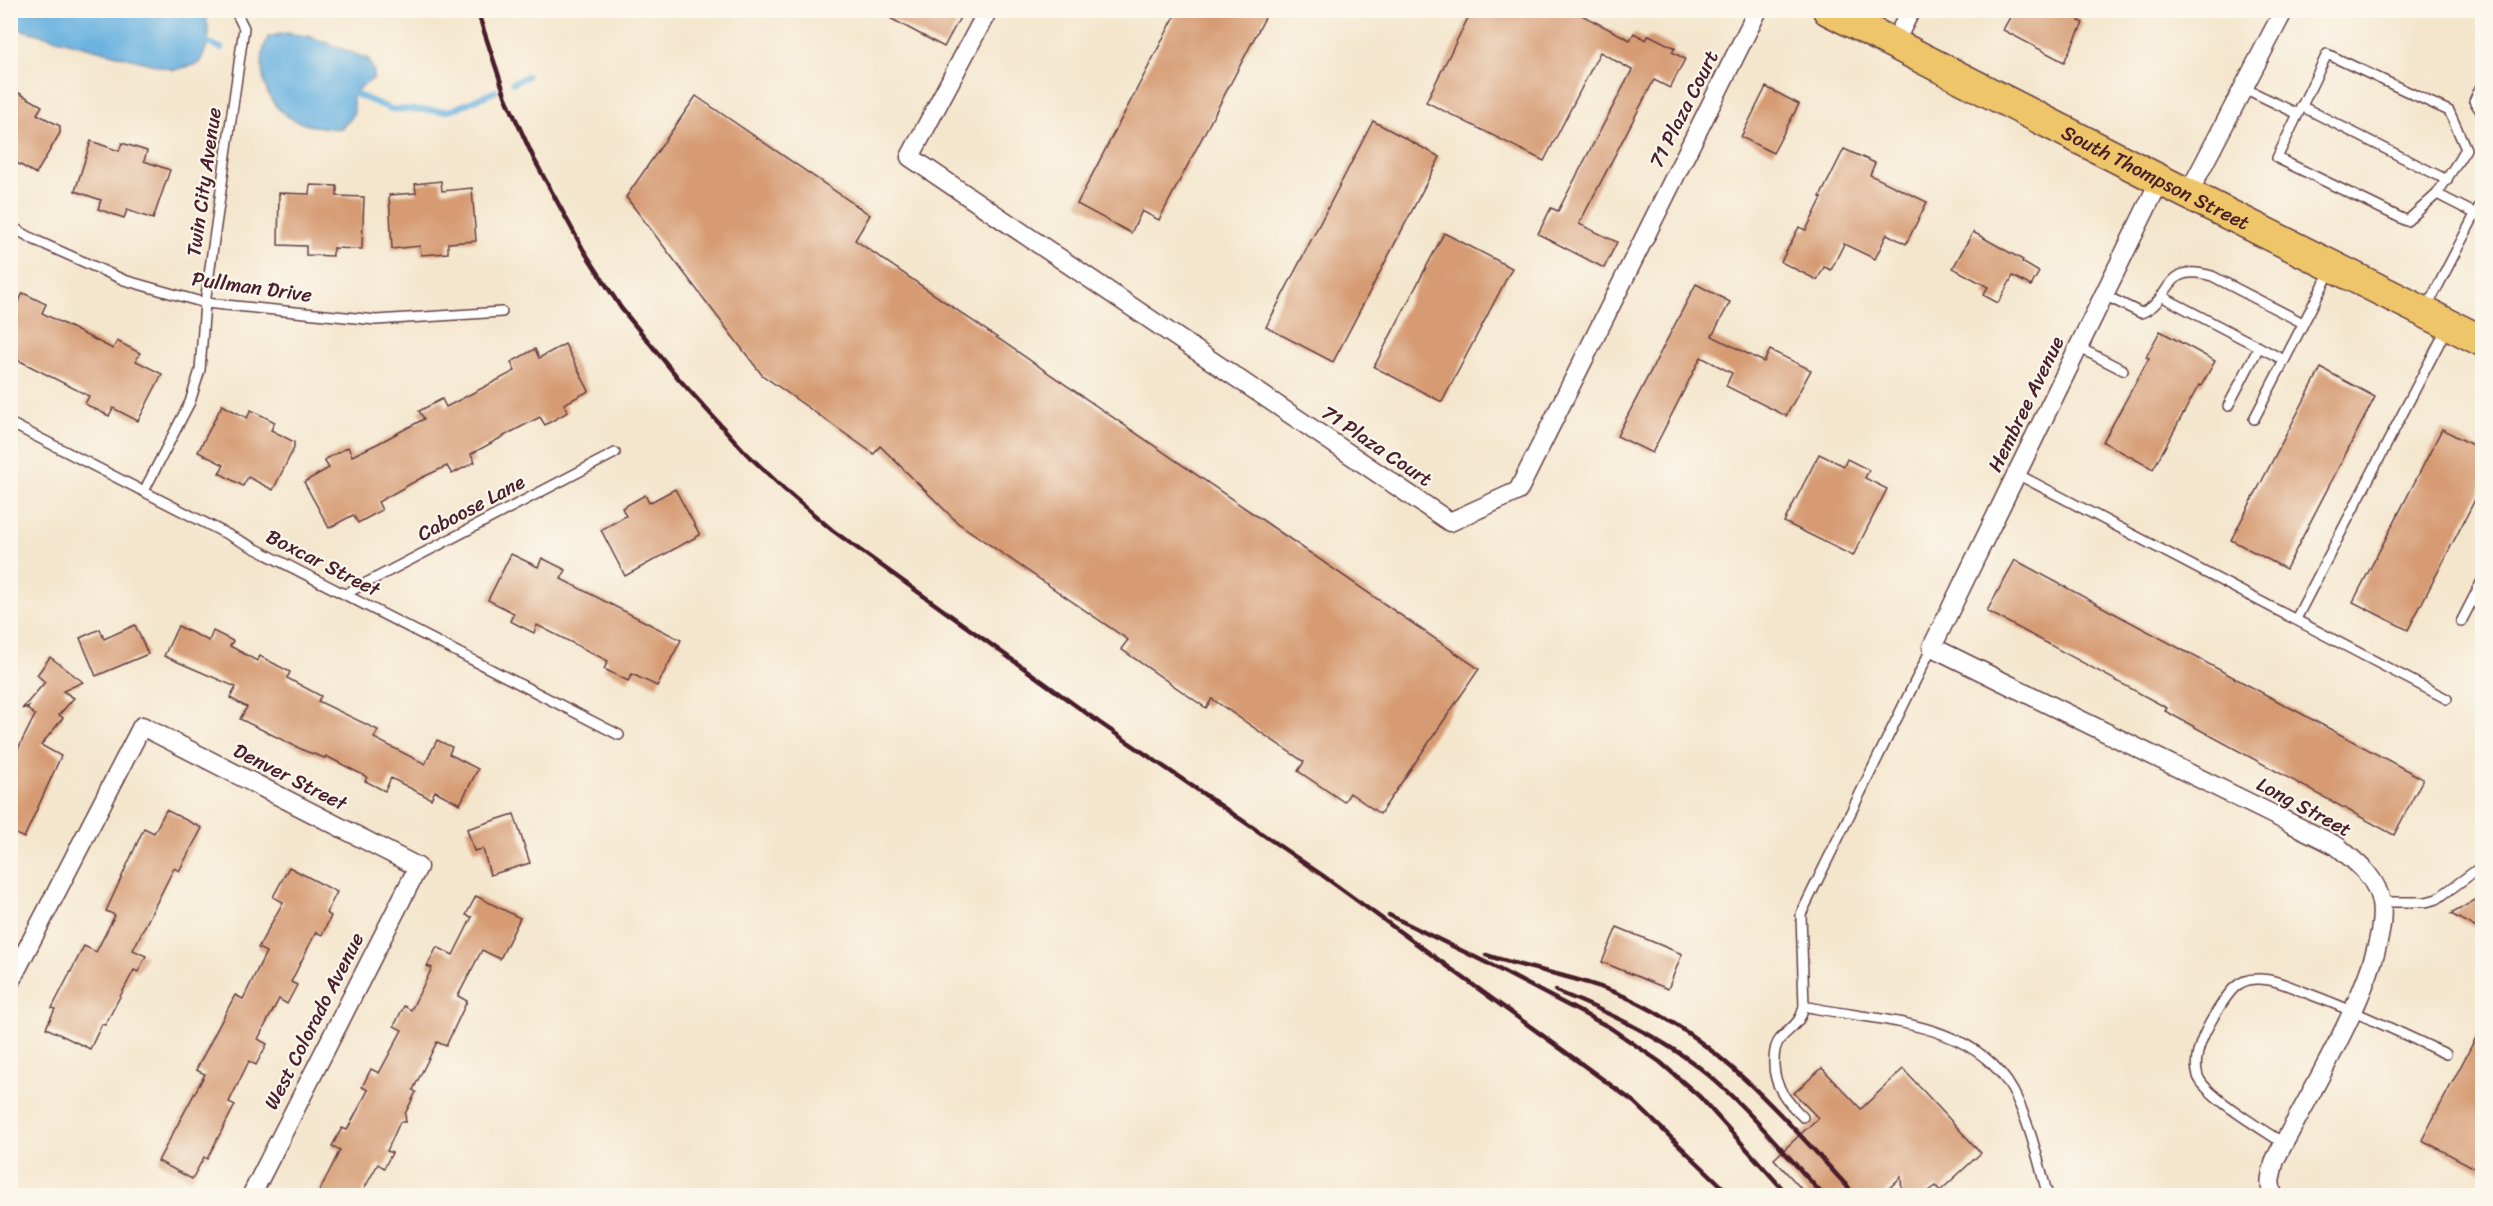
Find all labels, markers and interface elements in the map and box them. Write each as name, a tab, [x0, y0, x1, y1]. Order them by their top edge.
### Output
street label: 71 Plaza Court	[1639, 44, 1729, 174]
street label: Twin City Avenue	[176, 105, 232, 259]
street label: South Thompson Street	[2055, 115, 2256, 240]
street label: Pullman Drive	[190, 261, 314, 313]
street label: Hembree Avenue	[1978, 330, 2074, 478]
street label: 71 Plaza Court	[1314, 396, 1440, 496]
street label: Caboose Lane	[411, 465, 532, 551]
street label: Boxcar Street	[260, 519, 387, 607]
street label: Denver Street	[227, 733, 354, 821]
street label: Long Street	[2250, 767, 2358, 847]
street label: West Colorado Avenue	[254, 926, 374, 1116]

